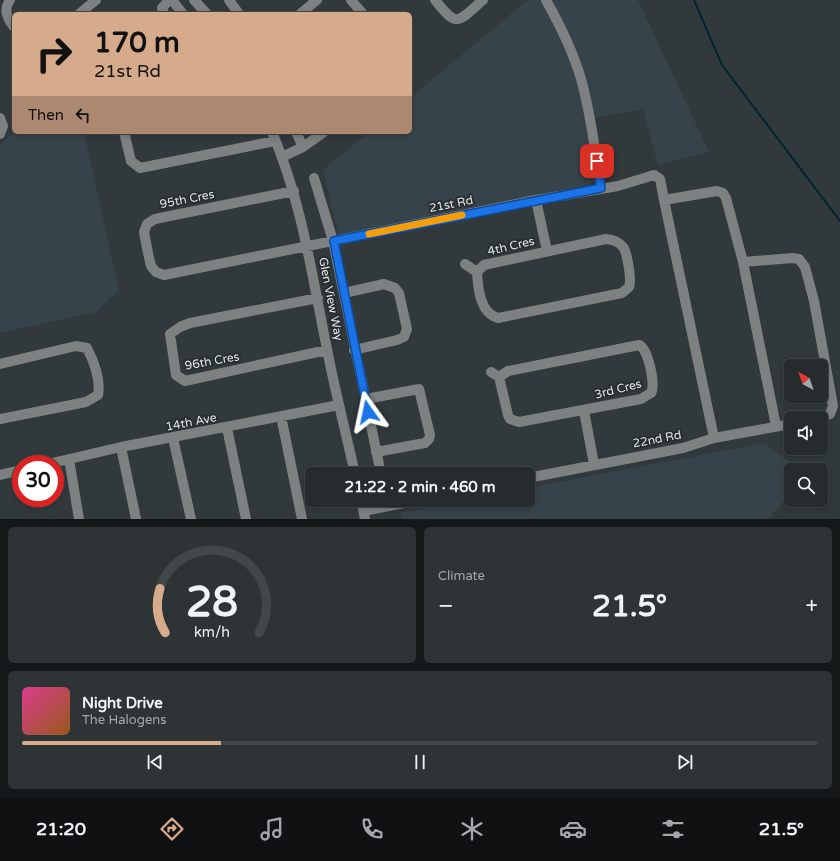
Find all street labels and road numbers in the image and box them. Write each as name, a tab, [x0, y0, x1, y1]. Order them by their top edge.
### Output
street label: 95th Cres	[159, 187, 216, 211]
street label: 21st Rd	[428, 193, 474, 215]
street label: 4th Cres	[486, 234, 536, 258]
street label: Glen View Way	[316, 256, 346, 342]
street label: 96th Cres	[184, 349, 241, 373]
street label: 3rd Cres	[593, 376, 643, 402]
street label: 14th Ave	[164, 410, 218, 434]
street label: 22nd Rd	[632, 427, 682, 451]

